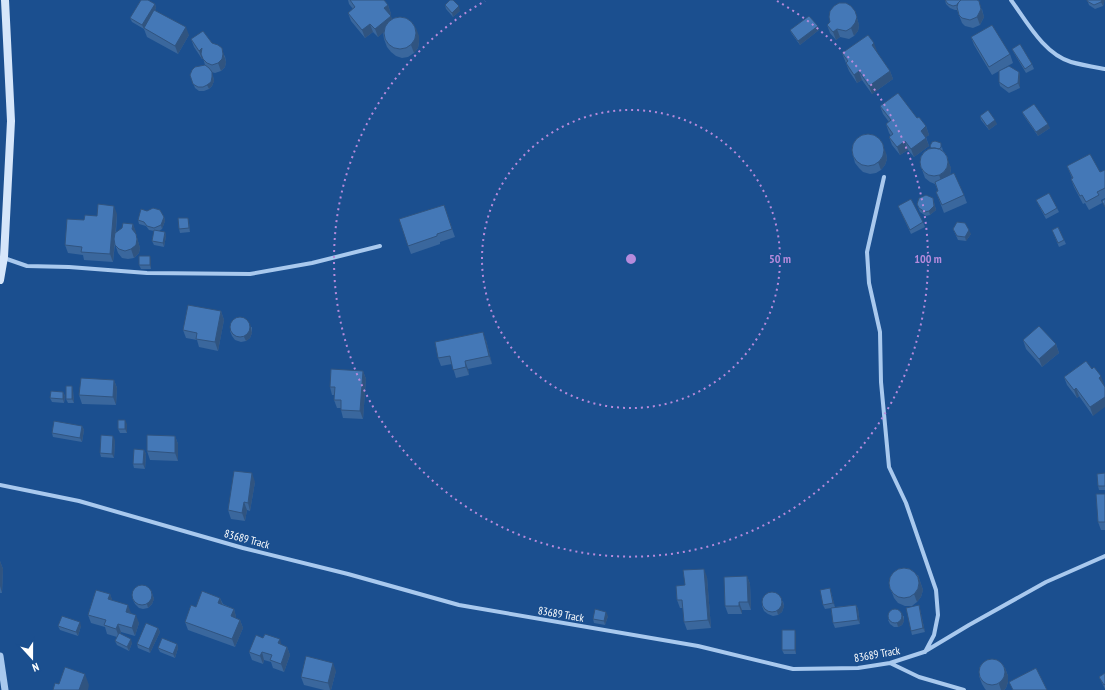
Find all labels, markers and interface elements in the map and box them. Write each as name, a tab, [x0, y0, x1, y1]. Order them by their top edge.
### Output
text: 50 m	[769, 251, 791, 266]
text: 100 m	[914, 251, 942, 266]
centre of rings	[624, 252, 638, 266]
street label: 83689 Track	[223, 526, 272, 552]
street label: 83689 Track	[537, 603, 586, 625]
north arrow	[12, 638, 52, 678]
street label: 83689 Track	[853, 643, 902, 665]
text: N	[30, 660, 41, 675]

